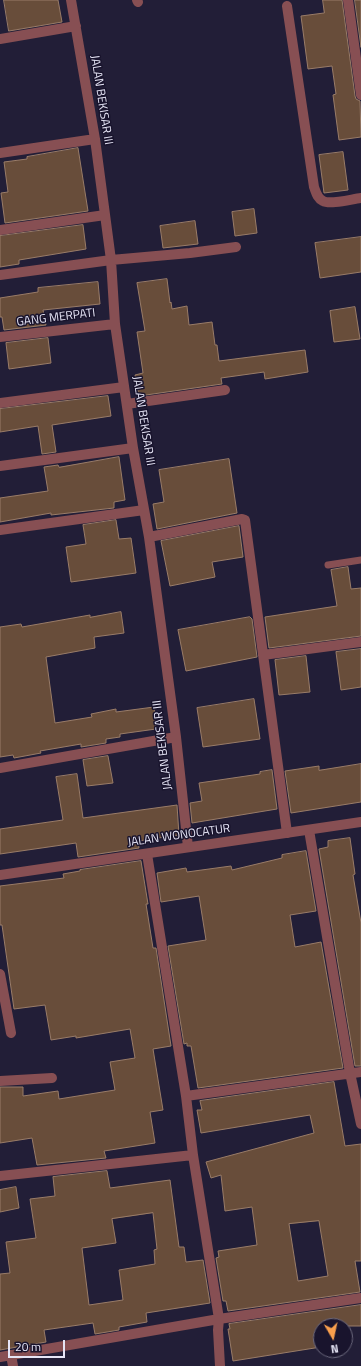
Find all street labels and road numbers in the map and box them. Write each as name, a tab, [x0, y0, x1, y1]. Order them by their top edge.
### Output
street label: JALAN BEKISAR III	[87, 54, 115, 146]
street label: GANG MERPATI	[16, 306, 96, 330]
street label: JALAN BEKISAR III	[129, 375, 157, 467]
street label: JALAN BEKISAR III	[150, 699, 176, 791]
street label: JALAN WONOCATUR	[127, 822, 231, 850]

